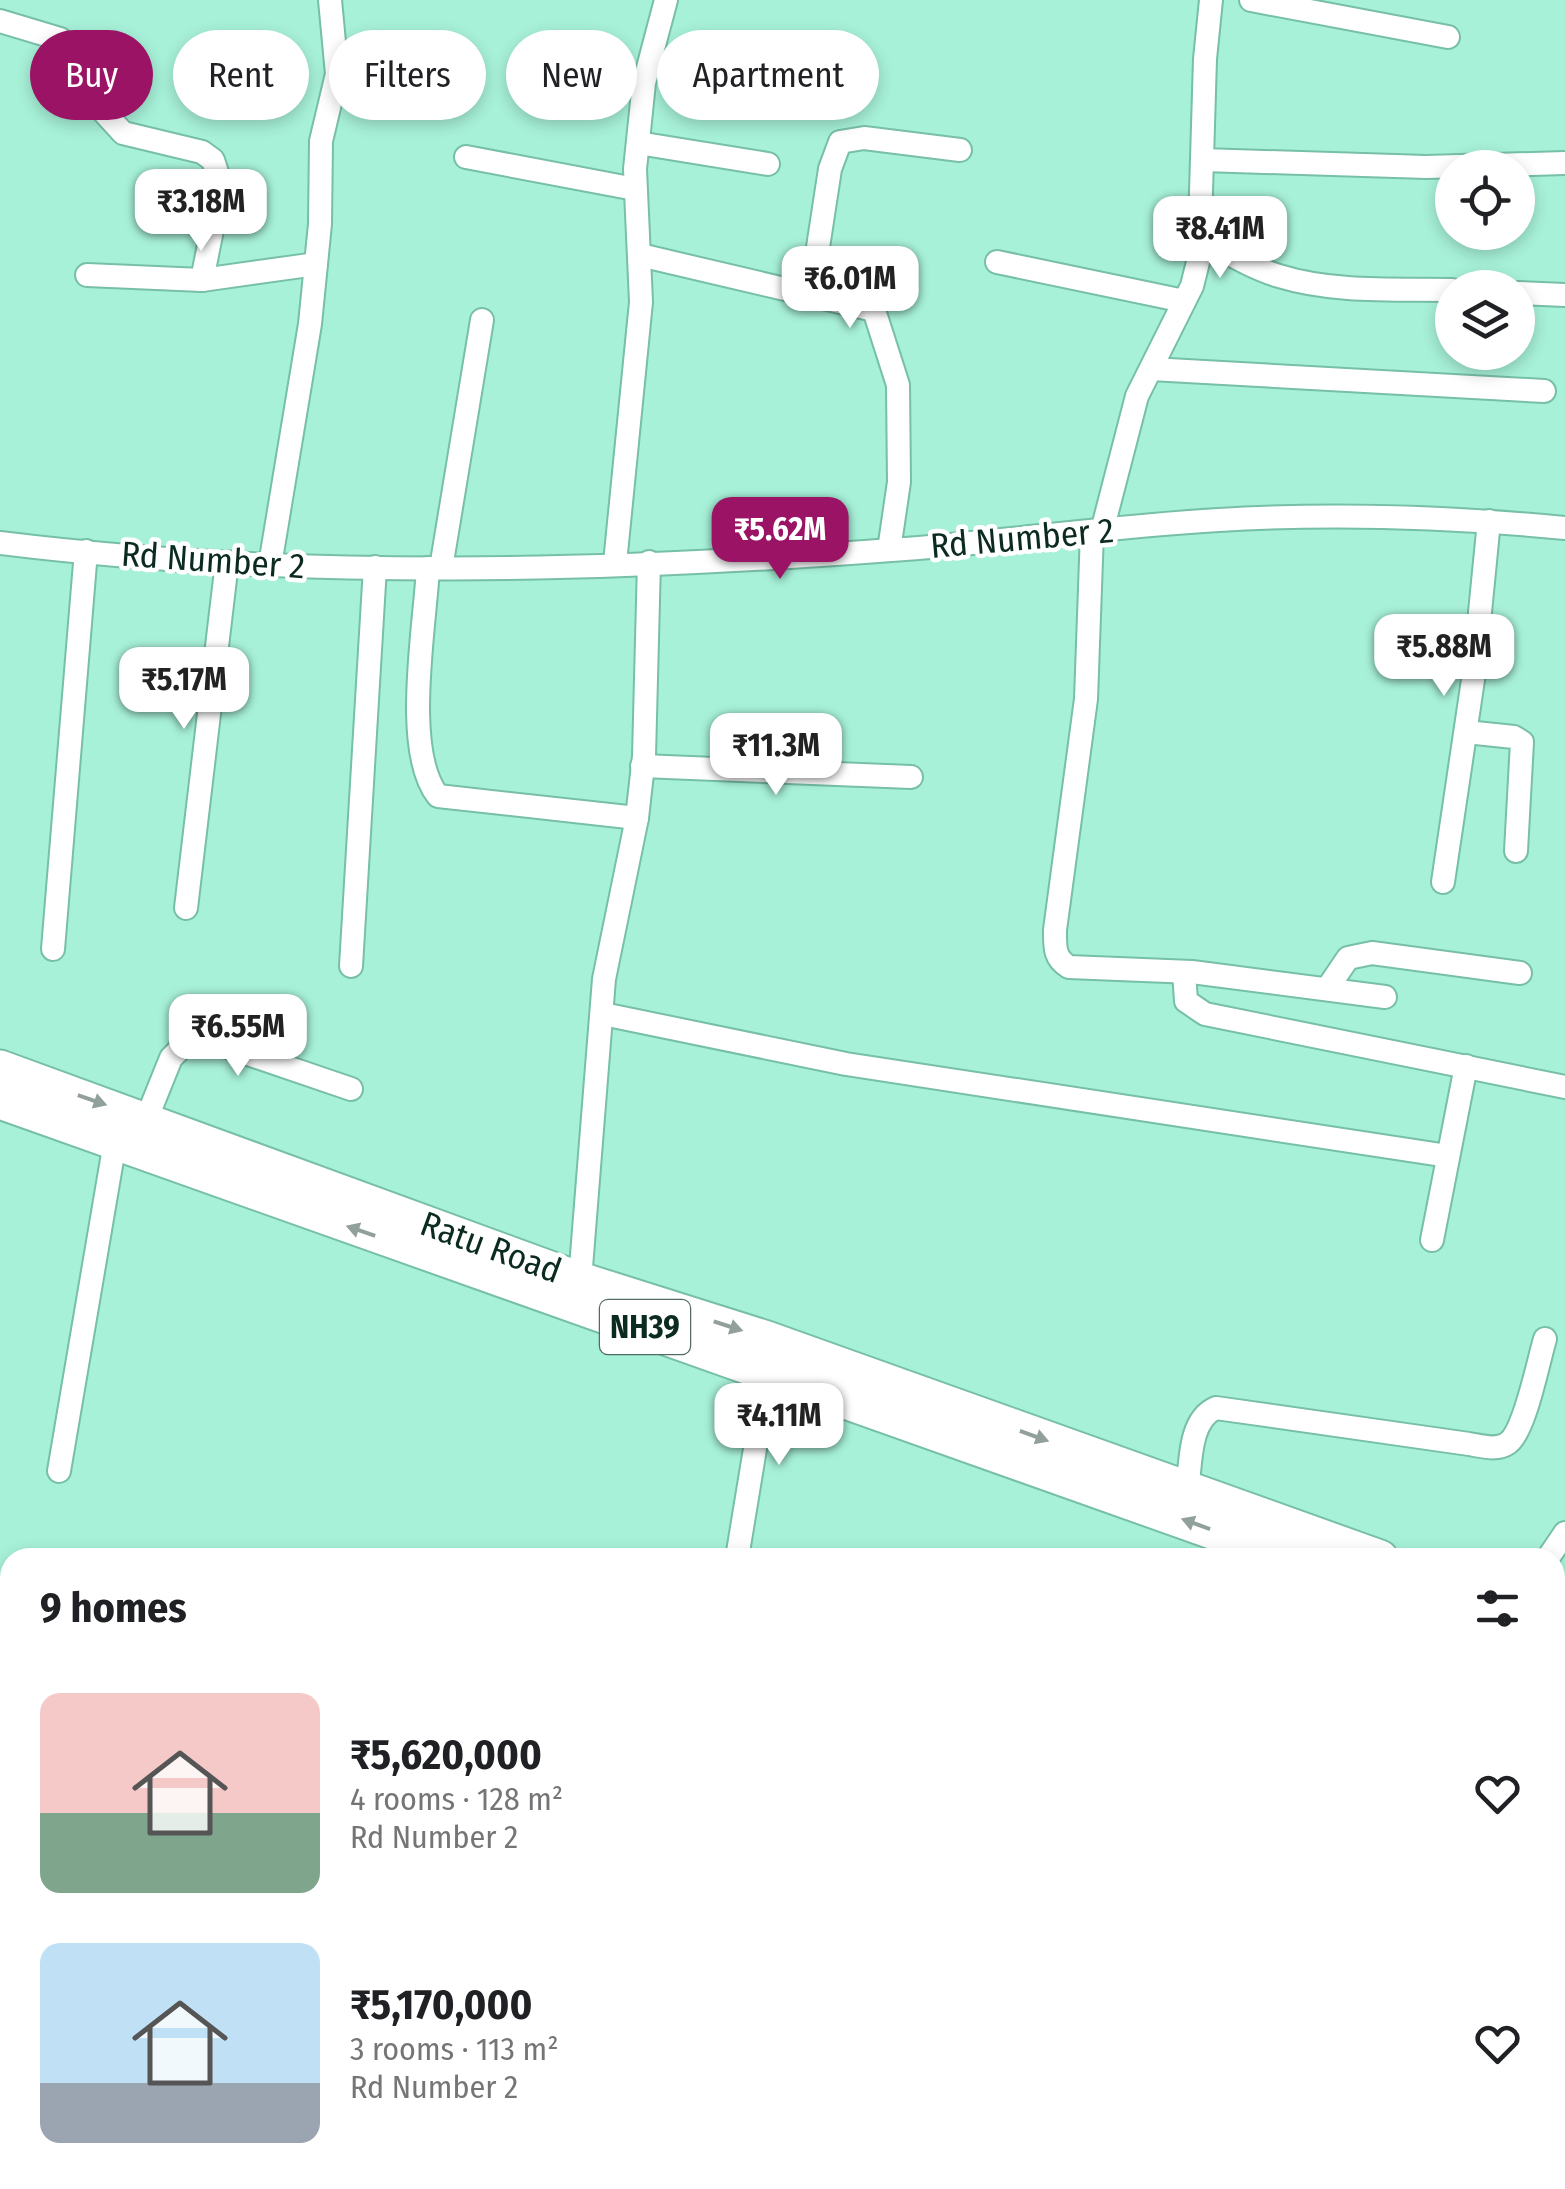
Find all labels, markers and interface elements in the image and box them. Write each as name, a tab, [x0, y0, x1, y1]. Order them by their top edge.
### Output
chip: Buy	[30, 30, 153, 120]
chip: Rent	[173, 30, 309, 120]
chip: Filters	[329, 30, 486, 120]
chip: New	[506, 30, 637, 120]
chip: Apartment	[657, 30, 879, 120]
map controls	[1435, 150, 1535, 370]
button: locate	[1435, 150, 1535, 250]
pin: ₹3.18M	[120, 169, 282, 254]
text: ₹3.18M	[157, 182, 245, 220]
pin: ₹8.41M	[1139, 196, 1301, 281]
text: ₹8.41M	[1175, 209, 1265, 247]
pin: ₹6.01M	[769, 246, 931, 331]
text: ₹6.01M	[804, 259, 896, 297]
button: layers	[1435, 270, 1535, 370]
pin: ₹5.62M	[699, 497, 861, 582]
street label: Rd Number 2	[929, 509, 1115, 567]
text: ₹5.62M	[734, 510, 826, 548]
street label: Rd Number 2	[120, 533, 306, 587]
pin: ₹5.88M	[1363, 614, 1525, 699]
text: ₹5.88M	[1396, 627, 1492, 665]
pin: ₹5.17M	[103, 647, 265, 732]
text: ₹5.17M	[141, 660, 227, 698]
pin: ₹11.3M	[695, 713, 857, 798]
text: ₹11.3M	[732, 726, 820, 764]
pin: ₹6.55M	[157, 994, 319, 1079]
text: ₹6.55M	[191, 1007, 285, 1045]
one-way arrow	[78, 1093, 108, 1108]
street label: Ratu Road	[415, 1202, 567, 1292]
one-way arrow	[346, 1223, 376, 1238]
road number: NH39	[600, 1300, 690, 1354]
one-way arrow	[713, 1320, 743, 1335]
pin: ₹4.11M	[698, 1383, 860, 1468]
text: ₹4.11M	[736, 1396, 822, 1434]
one-way arrow	[1019, 1429, 1049, 1444]
one-way arrow	[1181, 1516, 1211, 1531]
icon: filters	[1470, 1581, 1525, 1636]
text: 9 homes	[40, 1583, 187, 1633]
text: ₹5,620,000	[350, 1730, 542, 1780]
icon: home	[120, 1733, 240, 1853]
icon: heart	[1470, 1766, 1525, 1821]
text: 4 rooms · 128 m²	[350, 1780, 563, 1818]
text: Rd Number 2	[350, 1818, 518, 1856]
text: ₹5,170,000	[350, 1980, 532, 2030]
icon: home	[120, 1983, 240, 2103]
icon: heart	[1470, 2016, 1525, 2071]
text: 3 rooms · 113 m²	[350, 2030, 558, 2068]
text: Rd Number 2	[350, 2068, 518, 2106]

